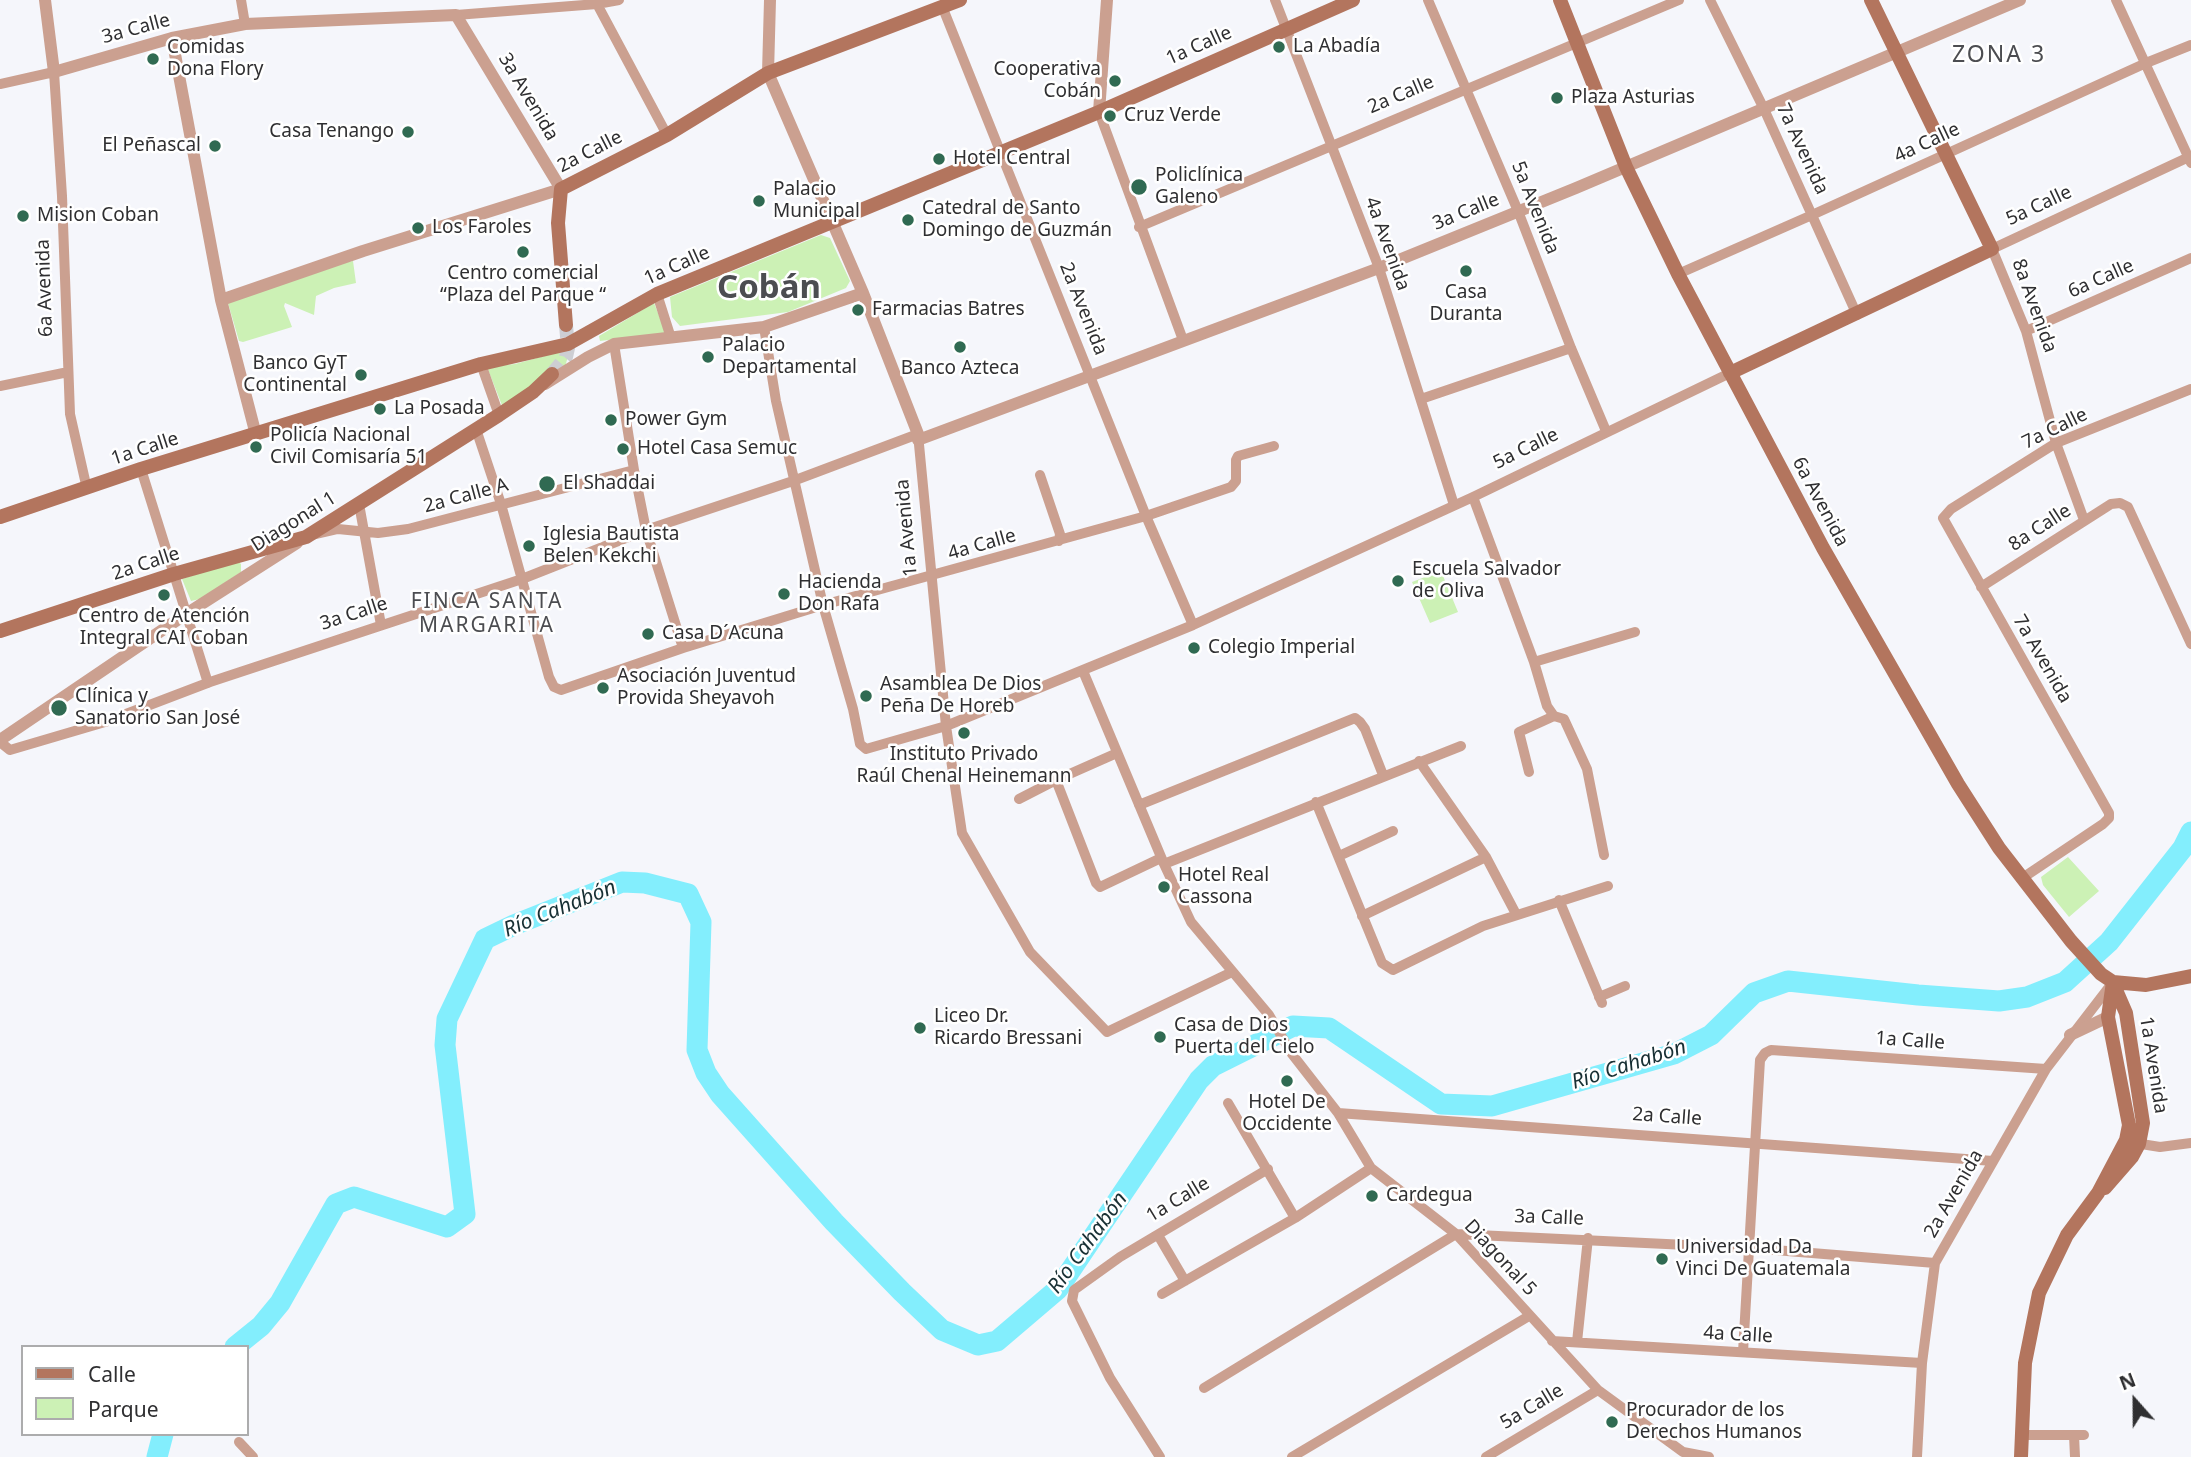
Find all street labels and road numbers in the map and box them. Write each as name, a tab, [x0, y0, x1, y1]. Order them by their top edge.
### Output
street label: 3a Calle	[99, 9, 173, 49]
street label: 1a Calle	[1163, 21, 1235, 71]
street label: 3a Avenida	[493, 49, 563, 145]
street label: 2a Calle	[1364, 71, 1438, 119]
street label: 7a Avenida	[1771, 100, 1833, 198]
street label: 4a Calle	[1891, 118, 1963, 168]
street label: 2a Calle	[554, 126, 626, 178]
street label: 5a Avenida	[1506, 158, 1564, 258]
street label: 5a Calle	[2003, 181, 2075, 231]
street label: 3a Calle	[1429, 188, 1503, 236]
street label: 4a Avenida	[1360, 194, 1414, 294]
street label: 6a Avenida	[32, 239, 58, 337]
street label: 1a Calle	[641, 241, 713, 291]
street label: 6a Calle	[2065, 254, 2137, 304]
street label: 8a Avenida	[2007, 256, 2061, 356]
street label: 2a Avenida	[1054, 259, 1112, 359]
street label: 7a Calle	[2019, 403, 2091, 455]
street label: 5a Calle	[1490, 423, 1562, 475]
street label: 1a Calle	[108, 427, 182, 471]
street label: 6a Avenida	[1787, 453, 1853, 551]
street label: 2a Calle A	[421, 474, 511, 518]
street label: 1a Avenida	[891, 478, 923, 578]
street label: Diagonal 1	[247, 487, 341, 557]
street label: 8a Calle	[2005, 499, 2075, 557]
street label: 4a Calle	[945, 524, 1019, 566]
street label: 2a Calle	[109, 542, 183, 586]
street label: 3a Calle	[317, 592, 391, 636]
street label: 7a Avenida	[2008, 611, 2076, 707]
street label: 1a Avenida	[2134, 1015, 2172, 1115]
street label: 1a Calle	[1874, 1027, 1946, 1055]
street label: 2a Calle	[1631, 1103, 1703, 1131]
street label: 2a Avenida	[1920, 1146, 1988, 1242]
street label: 1a Calle	[1142, 1172, 1214, 1228]
street label: 3a Calle	[1514, 1205, 1584, 1231]
street label: Diagonal 5	[1459, 1215, 1541, 1301]
street label: 4a Calle	[1703, 1322, 1773, 1348]
street label: 5a Calle	[1496, 1379, 1568, 1435]

